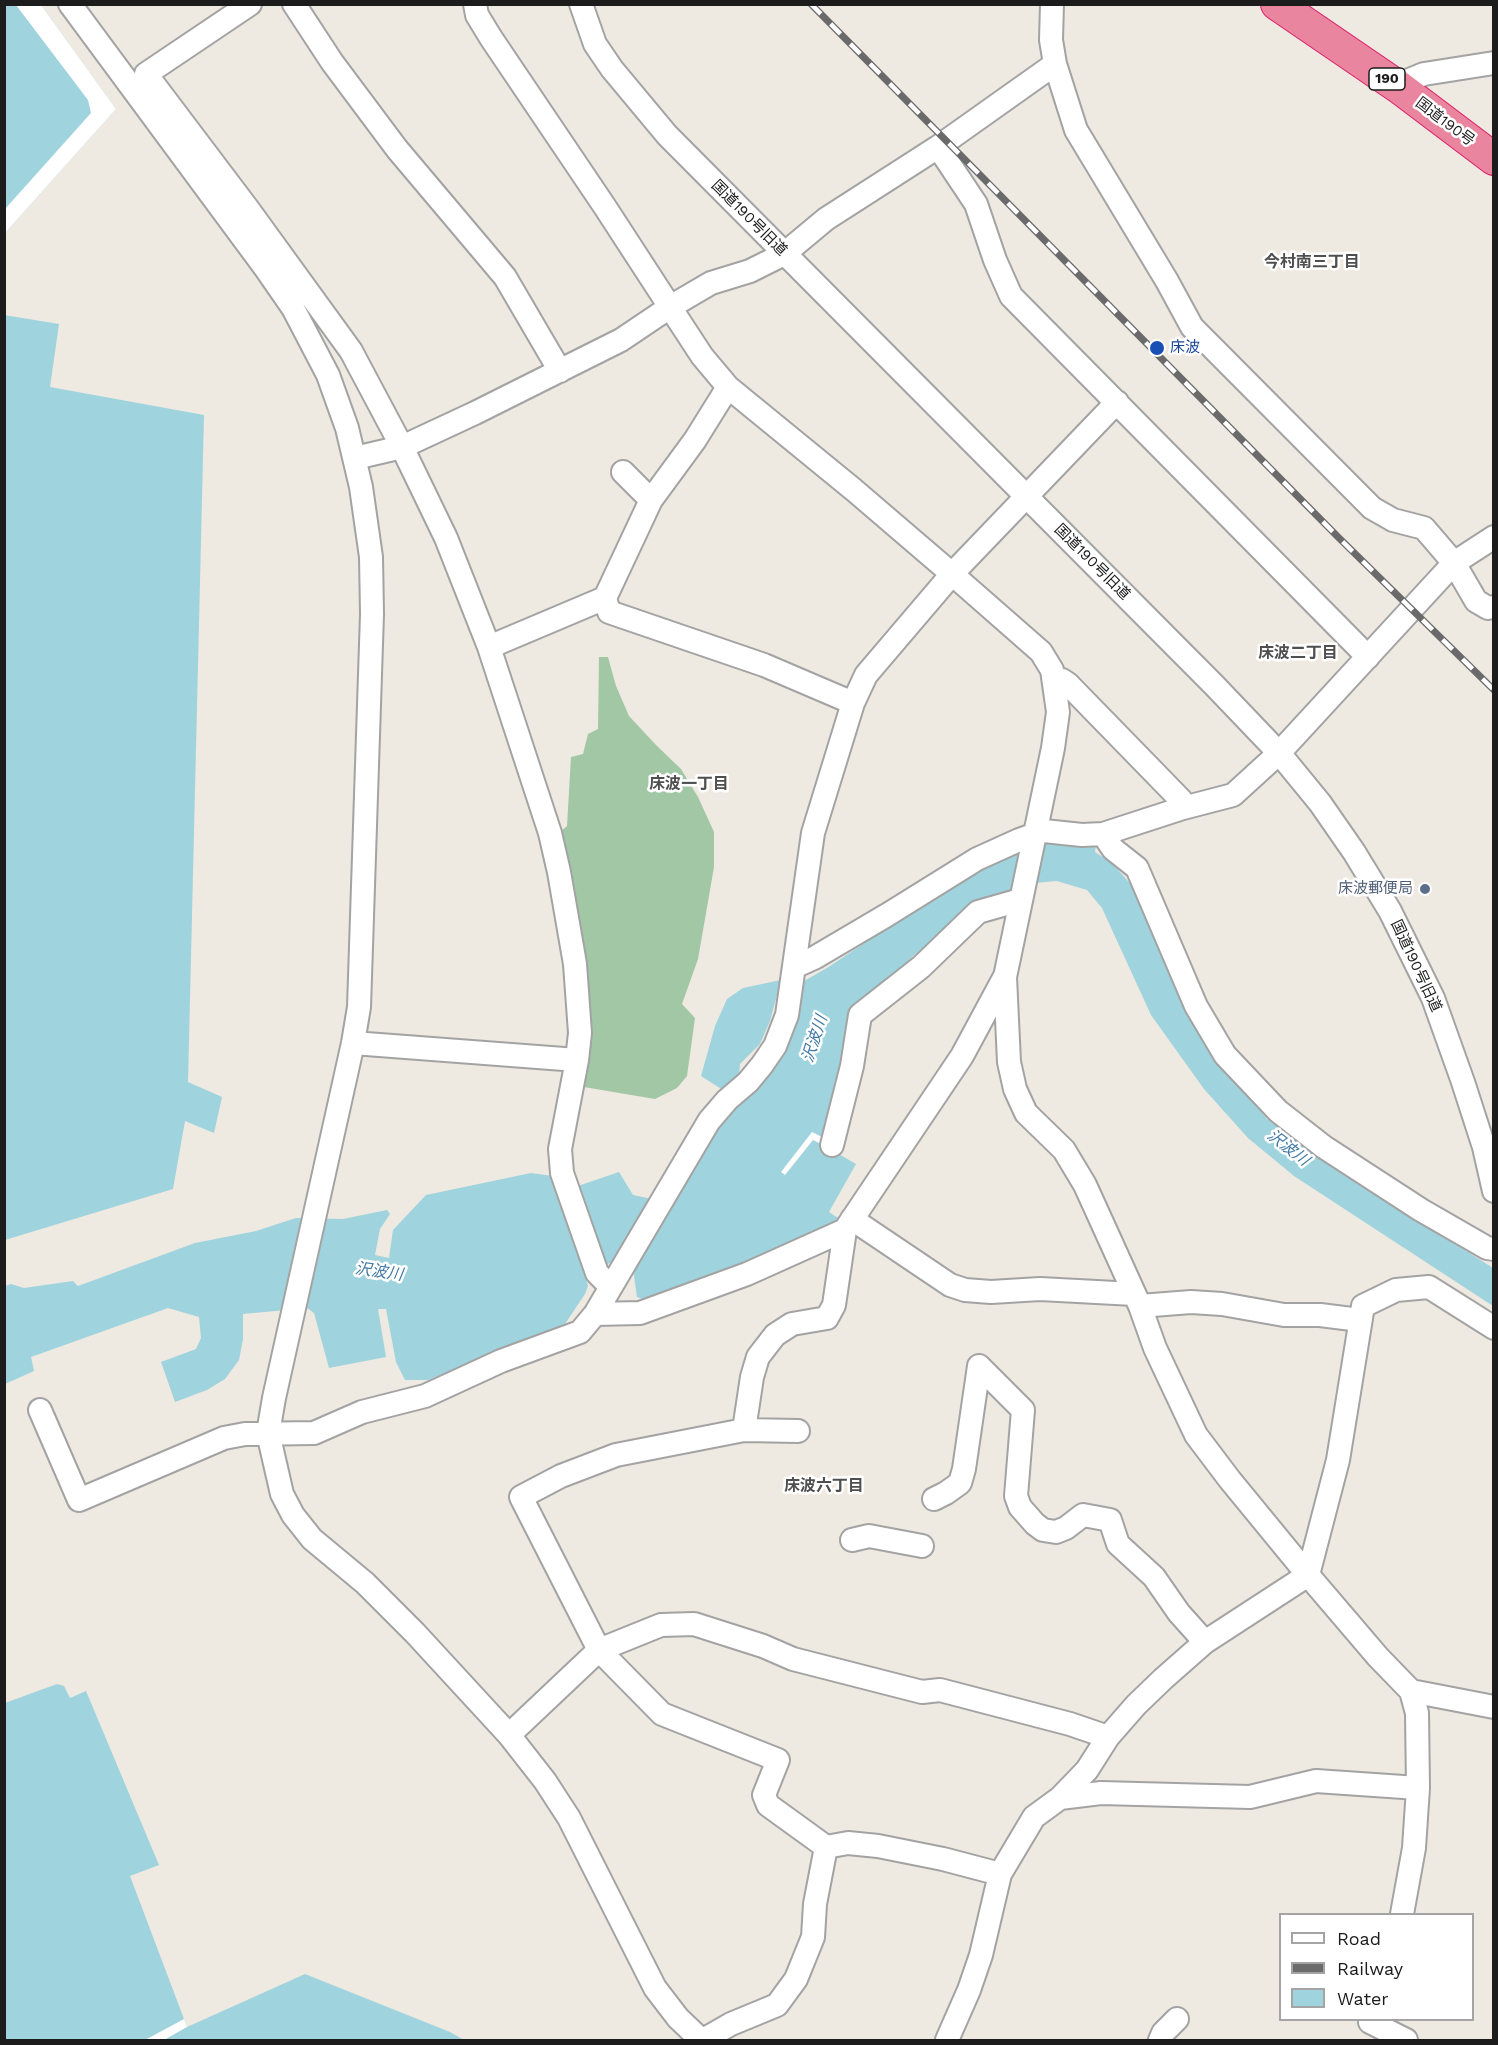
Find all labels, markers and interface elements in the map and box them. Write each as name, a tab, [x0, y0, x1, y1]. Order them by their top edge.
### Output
road number: 190	[1369, 68, 1405, 90]
street label: 国道190号	[1412, 94, 1478, 150]
street label: 国道190号旧道	[707, 176, 791, 260]
district label: 今村南三丁目	[1264, 252, 1360, 272]
marker: 床波	[1148, 339, 1166, 357]
place label: 床波	[1170, 339, 1200, 357]
street label: 国道190号旧道	[1050, 520, 1134, 604]
district label: 床波二丁目	[1258, 643, 1338, 663]
district label: 床波一丁目	[649, 774, 729, 794]
place label: 床波郵便局	[1338, 880, 1413, 898]
marker: 床波郵便局	[1418, 882, 1432, 896]
street label: 国道190号旧道	[1387, 917, 1445, 1015]
water label: 沢波川	[798, 1013, 832, 1065]
water label: 沢波川	[1263, 1126, 1313, 1170]
water label: 沢波川	[354, 1259, 404, 1285]
district label: 床波六丁目	[784, 1476, 864, 1496]
legend	[1279, 1913, 1474, 2021]
text: Road	[1337, 1928, 1381, 1949]
text: Railway	[1337, 1958, 1403, 1979]
text: Water	[1337, 1988, 1389, 2009]

